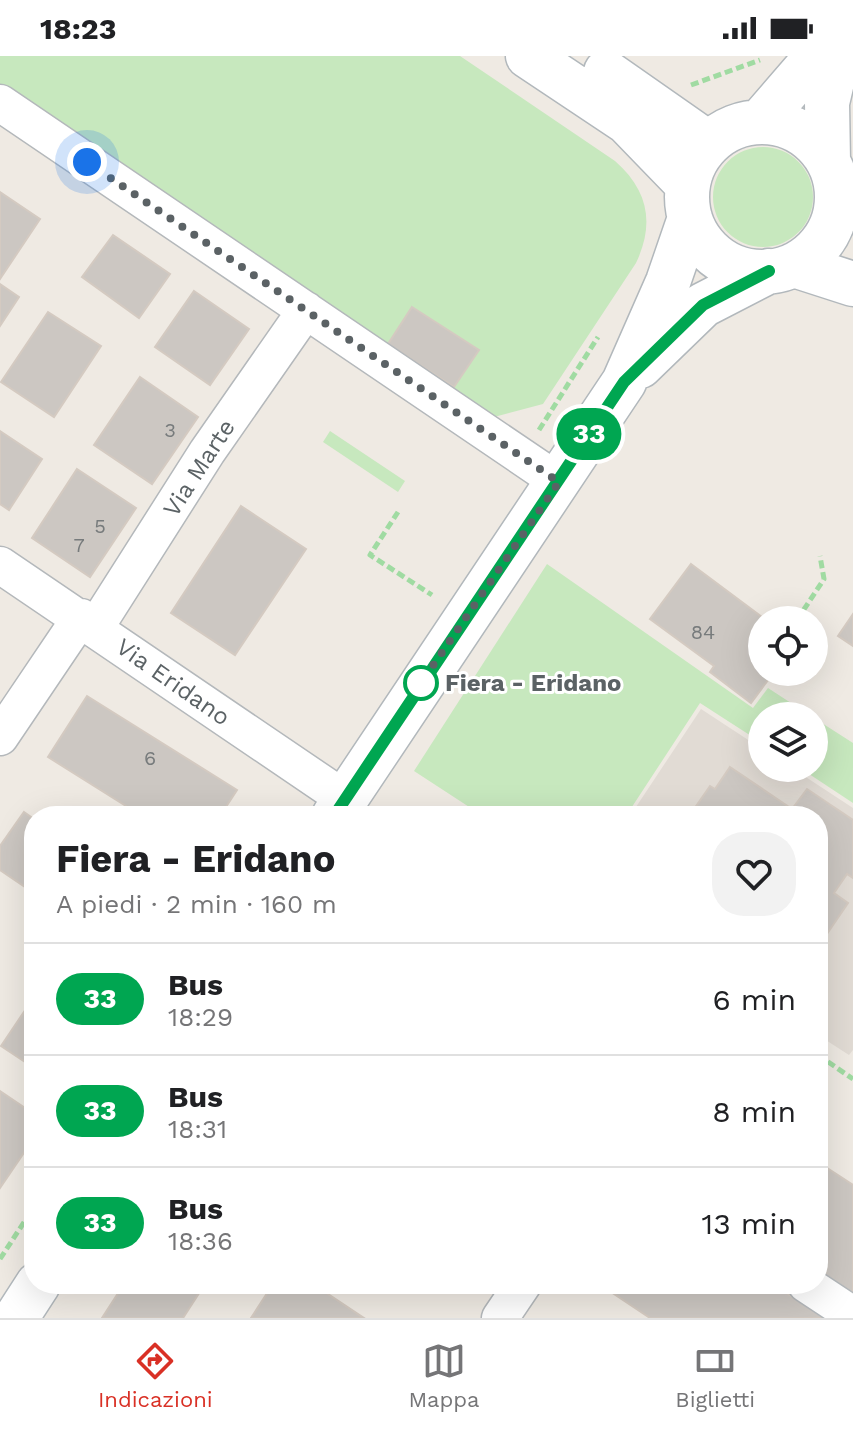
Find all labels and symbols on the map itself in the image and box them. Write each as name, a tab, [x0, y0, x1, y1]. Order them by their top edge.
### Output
your location	[67, 142, 107, 182]
line badge: 33	[553, 408, 625, 460]
street label: Via Marte	[157, 414, 241, 522]
house number: 3	[164, 418, 176, 442]
house number: 5	[94, 514, 106, 538]
house number: 7	[73, 533, 85, 557]
house number: 84	[691, 620, 715, 644]
street label: Via Eridano	[111, 633, 235, 731]
marker: Fiera - Eridano	[404, 666, 438, 700]
place label: Fiera - Eridano	[445, 669, 621, 697]
house number: 6	[144, 746, 156, 770]

